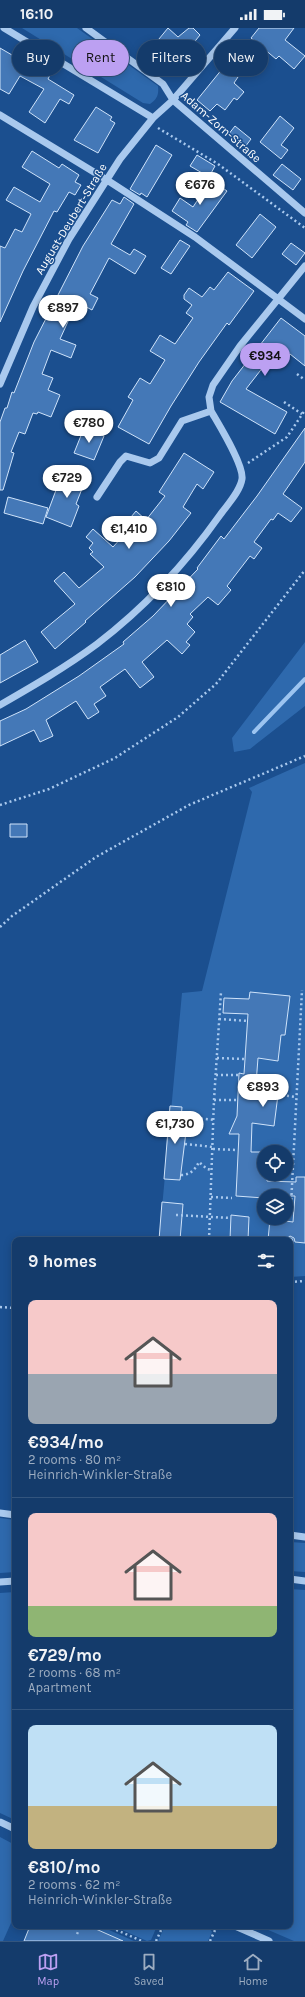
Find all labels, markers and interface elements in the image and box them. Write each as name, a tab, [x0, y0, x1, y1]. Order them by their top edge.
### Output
text: 16:10	[20, 5, 53, 23]
chip: Buy	[12, 40, 64, 76]
chip: Rent	[72, 40, 129, 76]
chip: Filters	[137, 40, 206, 76]
chip: New	[214, 40, 268, 76]
street label: Adam-Zorn-Straße	[178, 88, 264, 166]
street label: August-Deubert-Straße	[32, 161, 110, 277]
pin: €676	[176, 172, 224, 206]
text: €676	[185, 177, 215, 192]
pin: €897	[39, 295, 87, 329]
text: €897	[47, 300, 79, 315]
pin: €934	[241, 343, 289, 377]
text: €934	[249, 348, 281, 363]
pin: €780	[65, 410, 113, 444]
text: €780	[73, 415, 105, 430]
pin: €729	[43, 465, 91, 499]
text: €729	[52, 470, 82, 485]
pin: €1,410	[96, 516, 162, 550]
text: €1,410	[111, 521, 147, 536]
pin: €810	[147, 574, 195, 608]
text: €810	[156, 579, 186, 594]
pin: €893	[239, 1074, 287, 1108]
text: €893	[247, 1079, 279, 1094]
pin: €1,730	[142, 1111, 208, 1145]
text: €1,730	[156, 1116, 194, 1131]
map controls	[257, 1145, 293, 1225]
button: locate	[257, 1145, 293, 1181]
button: layers	[257, 1189, 293, 1225]
icon: filters	[255, 1250, 277, 1272]
text: 9 homes	[28, 1251, 97, 1271]
icon: home	[117, 1326, 189, 1398]
text: €934/mo	[28, 1432, 104, 1452]
text: 2 rooms · 80 m²	[28, 1452, 121, 1467]
text: Heinrich-Winkler-Straße	[28, 1467, 172, 1482]
icon: home	[117, 1539, 189, 1611]
text: €729/mo	[28, 1645, 102, 1665]
text: 2 rooms · 68 m²	[28, 1665, 121, 1680]
text: Apartment	[28, 1680, 91, 1695]
icon: home	[117, 1751, 189, 1823]
text: €810/mo	[28, 1857, 100, 1877]
text: 2 rooms · 62 m²	[28, 1877, 120, 1892]
text: Heinrich-Winkler-Straße	[28, 1892, 172, 1907]
tab: Map	[37, 1951, 59, 1988]
tab: Saved	[134, 1951, 164, 1988]
tab: Home	[238, 1951, 268, 1988]

